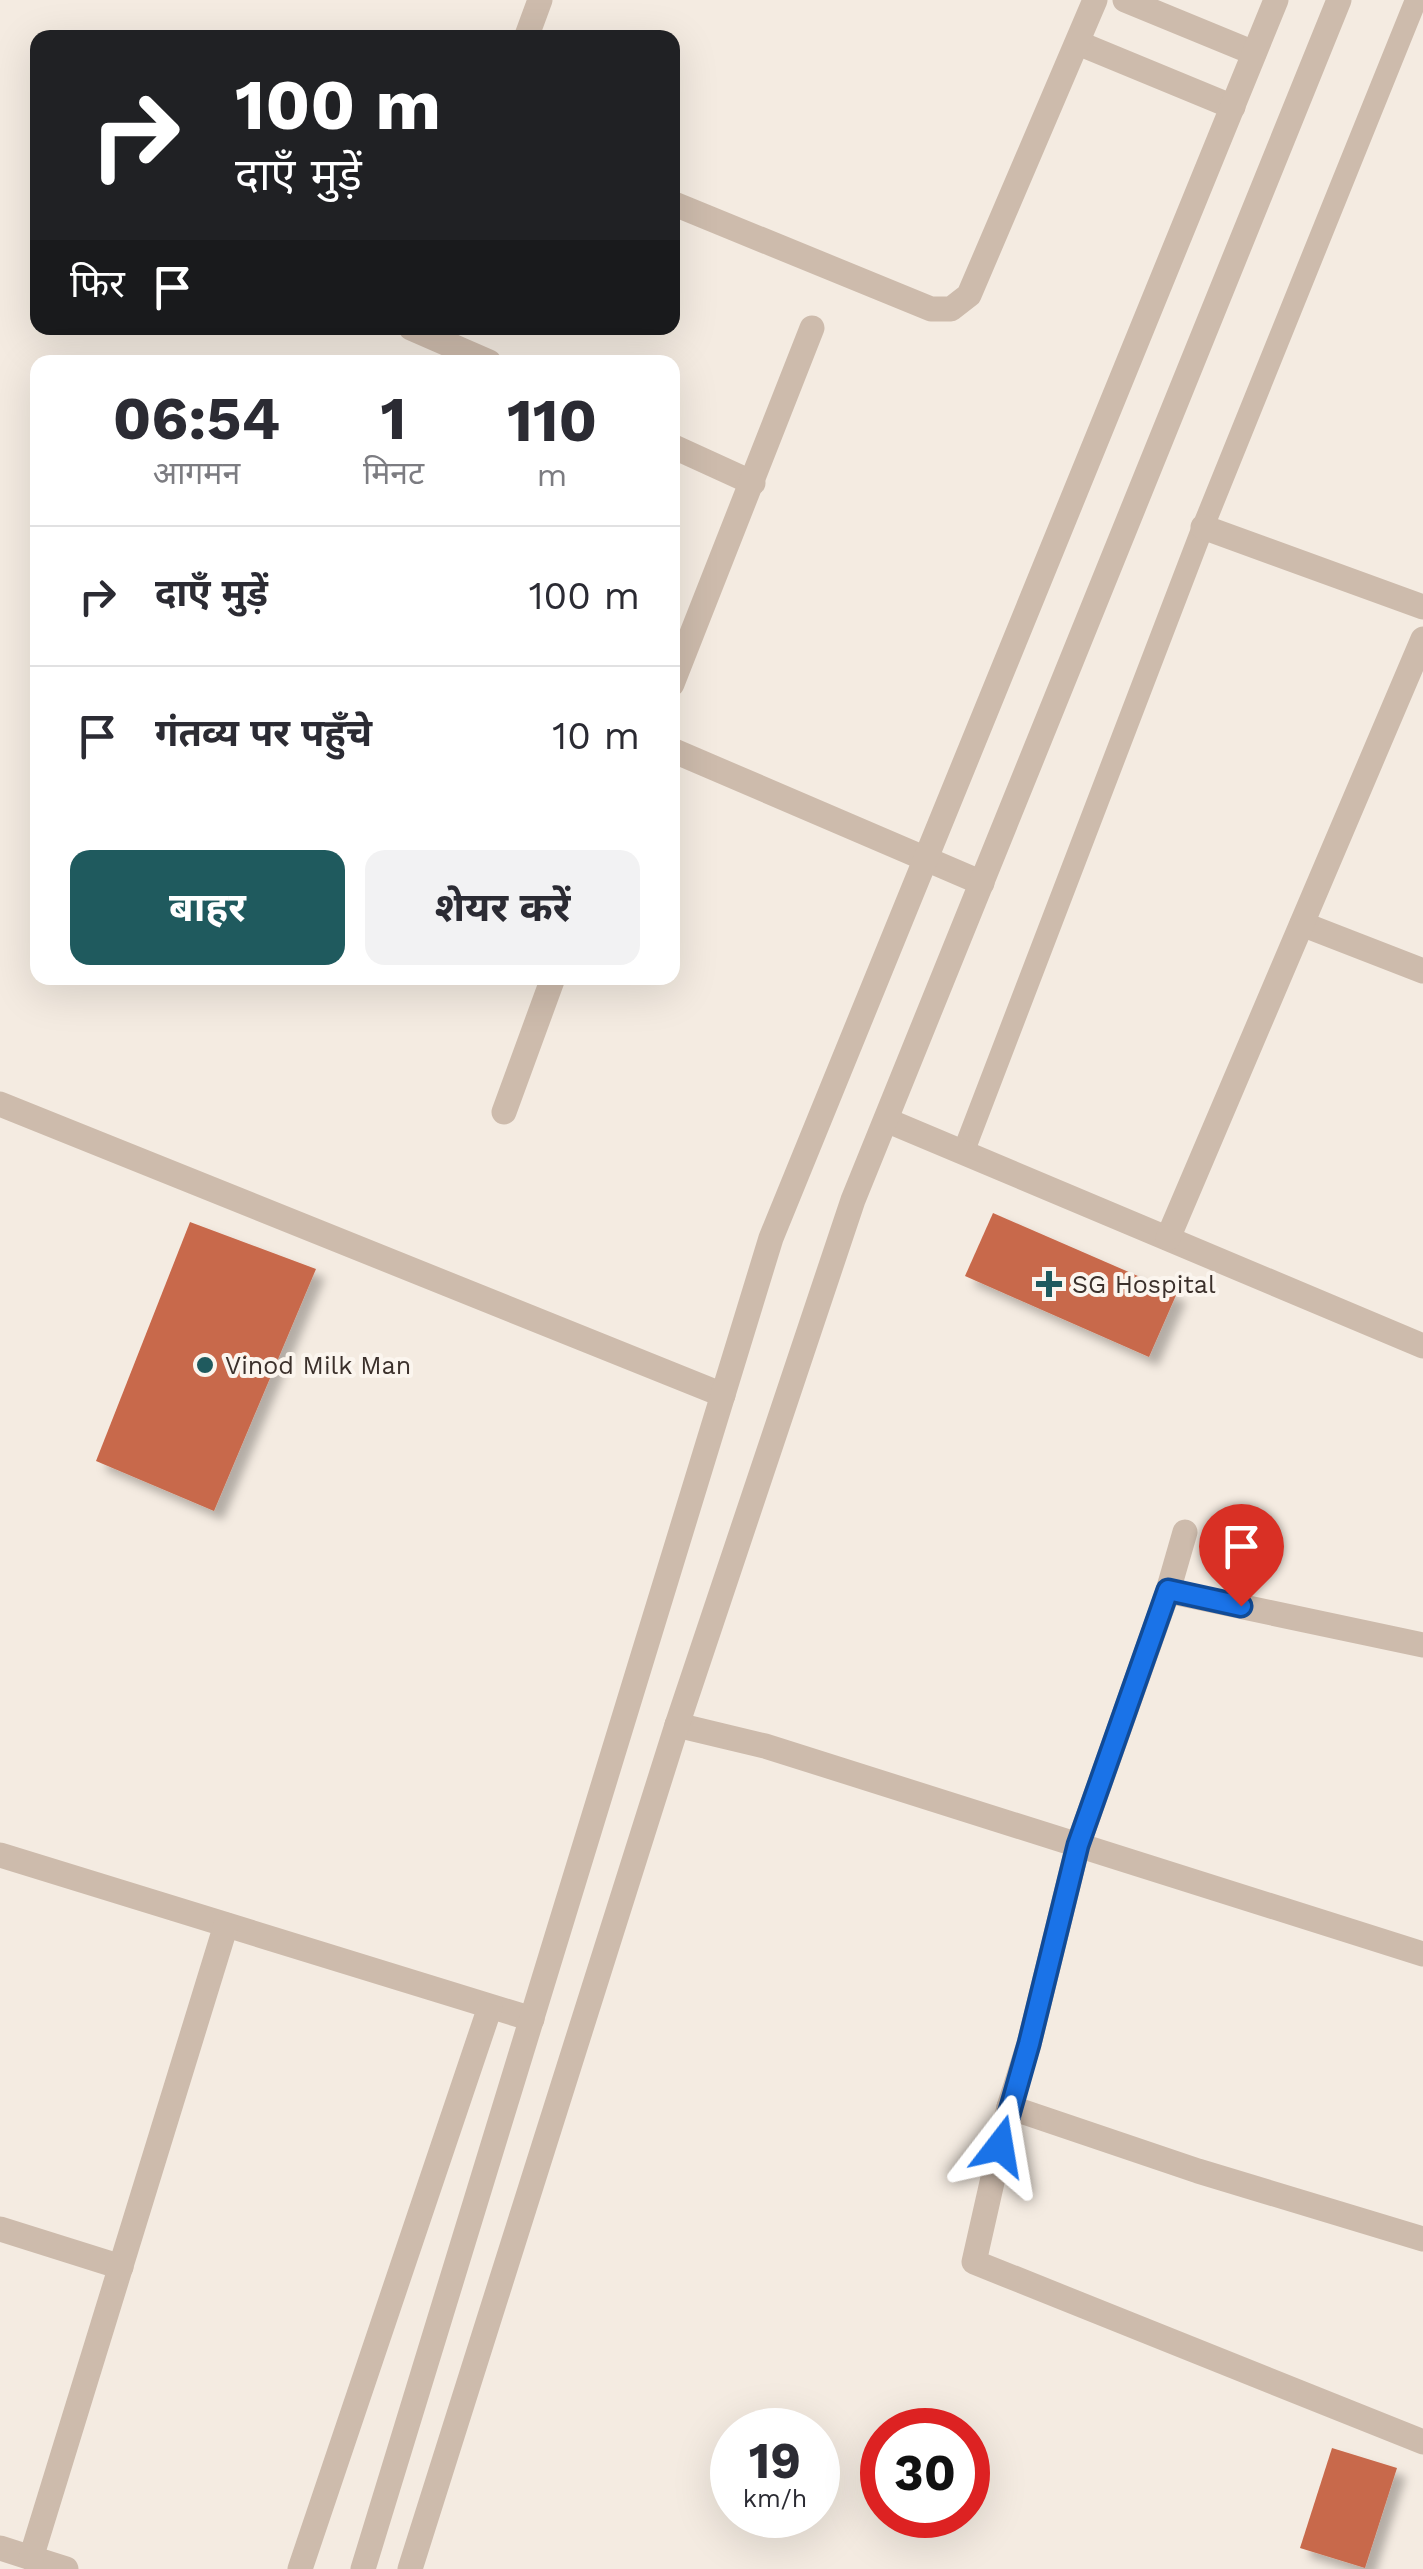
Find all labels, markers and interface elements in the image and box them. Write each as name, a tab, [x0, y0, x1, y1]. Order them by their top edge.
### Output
text: 100 m	[235, 64, 441, 146]
icon: right	[70, 70, 200, 200]
text: दाएँ मुड़ें	[235, 148, 362, 201]
icon: arrive	[145, 260, 200, 315]
text: फिर	[70, 262, 125, 306]
text: 06:54	[113, 383, 280, 454]
text: 1	[381, 383, 406, 454]
text: 110	[507, 385, 597, 456]
text: आगमन	[153, 454, 240, 492]
text: मिनट	[363, 454, 424, 492]
text: m	[537, 456, 567, 494]
icon: right	[70, 569, 125, 624]
text: दाएँ मुड़ें	[155, 571, 268, 615]
text: 100 m	[529, 574, 640, 618]
icon: arrive	[70, 709, 125, 764]
text: गंतव्य पर पहुँचे	[155, 711, 372, 755]
text: 10 m	[552, 714, 640, 758]
button: बाहर	[70, 850, 345, 965]
button: शेयर करें	[365, 850, 640, 965]
place label: SG Hospital	[1072, 1270, 1216, 1299]
marker: SG Hospital	[1036, 1271, 1062, 1297]
place label: Vinod Milk Man	[225, 1351, 411, 1380]
marker: Vinod Milk Man	[194, 1354, 216, 1376]
pin	[1199, 1504, 1284, 1607]
icon: arrive	[1214, 1519, 1269, 1574]
position arrow	[948, 2094, 1052, 2198]
speed limit sign: 30	[860, 2408, 990, 2538]
text: 19	[749, 2431, 801, 2490]
text: km/h	[743, 2484, 807, 2513]

